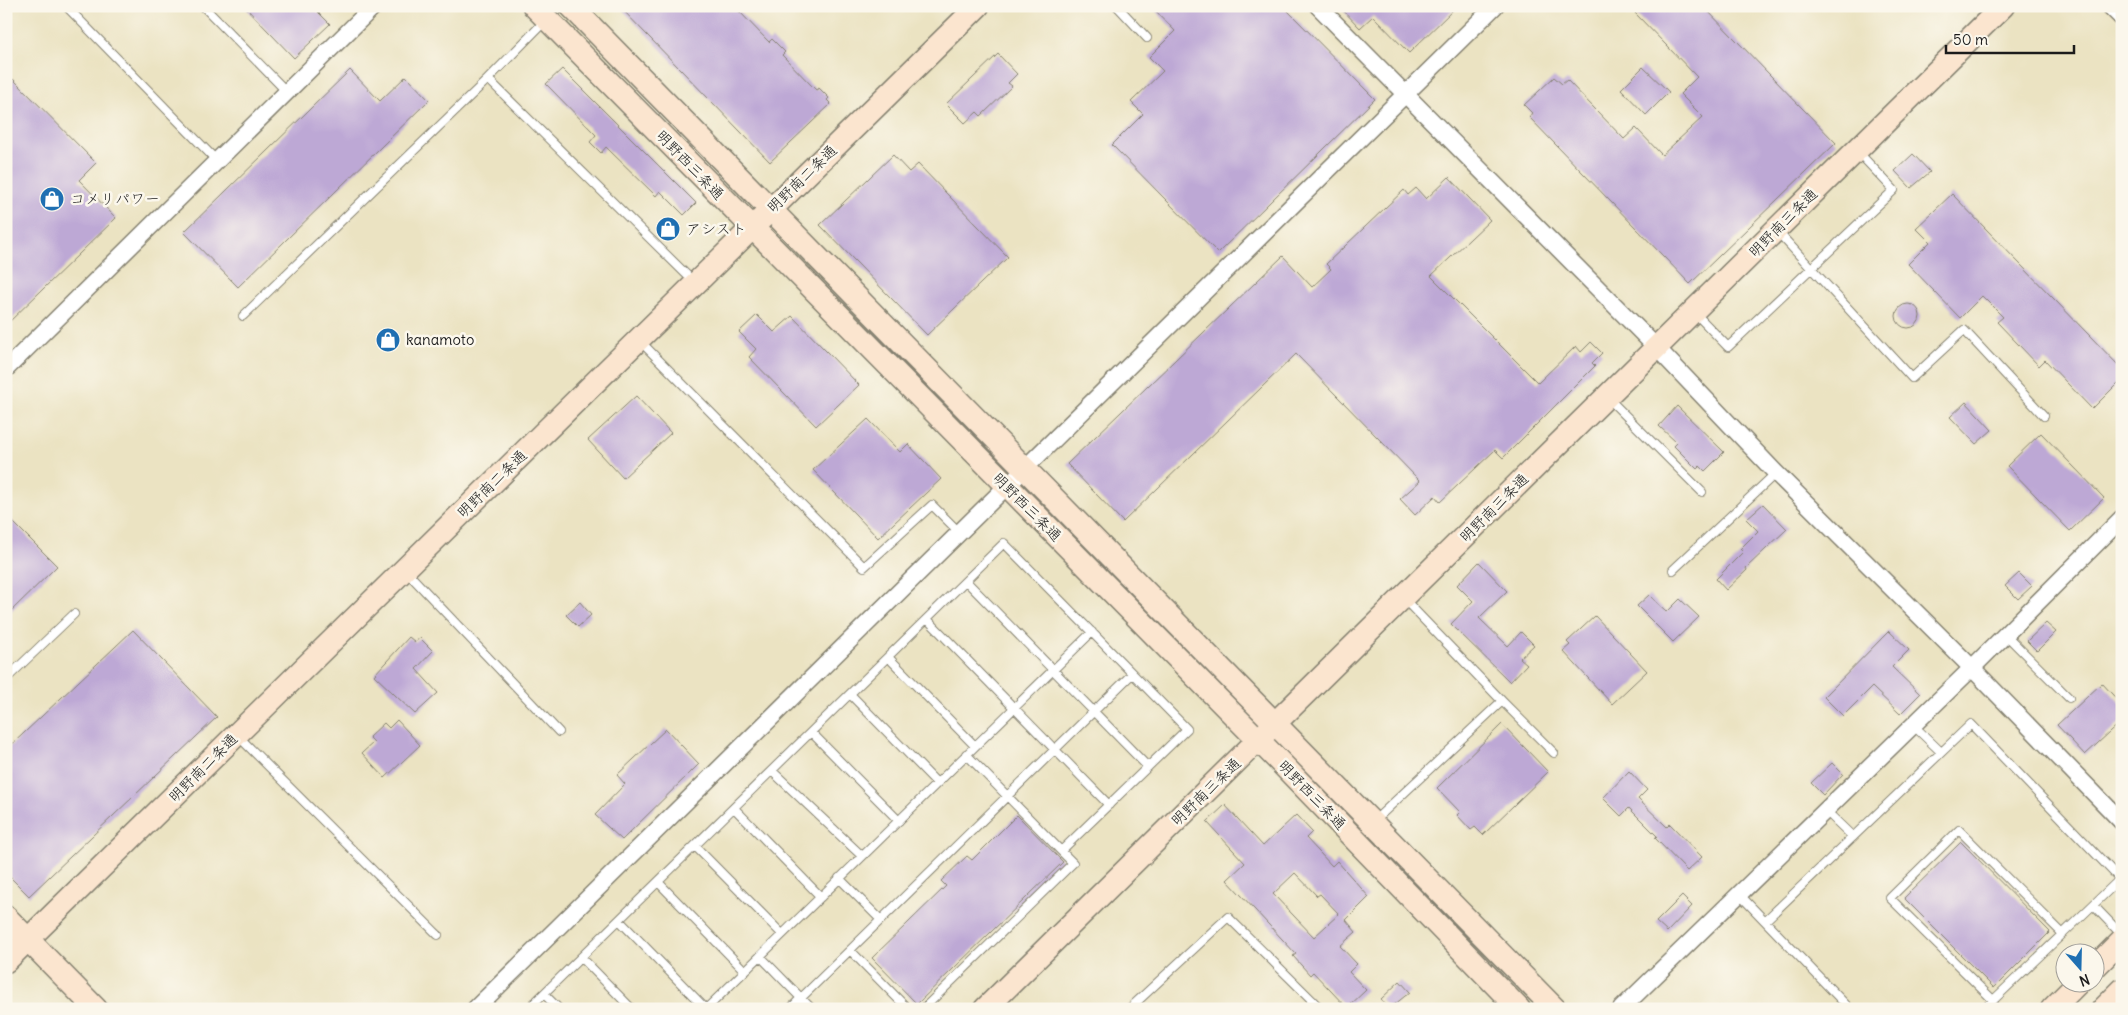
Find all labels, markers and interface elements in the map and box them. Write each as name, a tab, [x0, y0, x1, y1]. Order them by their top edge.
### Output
scale bar	[1946, 22, 2073, 54]
text: 50 m	[1953, 30, 1988, 49]
street label: 明野西三条通	[652, 126, 728, 204]
street label: 明野南二条通	[763, 141, 841, 217]
street label: 明野南三条通	[1744, 184, 1821, 261]
shop icon: コメリパワー	[39, 186, 65, 212]
place label: コメリパワー	[70, 189, 160, 208]
shop icon: アシスト	[655, 216, 681, 242]
place label: アシスト	[686, 219, 747, 238]
shop icon: kanamoto	[375, 327, 401, 353]
place label: kanamoto	[406, 330, 474, 349]
street label: 明野南二条通	[453, 446, 531, 522]
street label: 明野西三条通	[989, 468, 1066, 545]
street label: 明野南三条通	[1455, 469, 1532, 546]
street label: 明野南二条通	[164, 729, 241, 806]
street label: 明野南三条通	[1167, 754, 1245, 830]
street label: 明野西三条通	[1274, 756, 1350, 834]
north arrow	[2056, 942, 2106, 992]
text: N	[2077, 970, 2092, 990]

